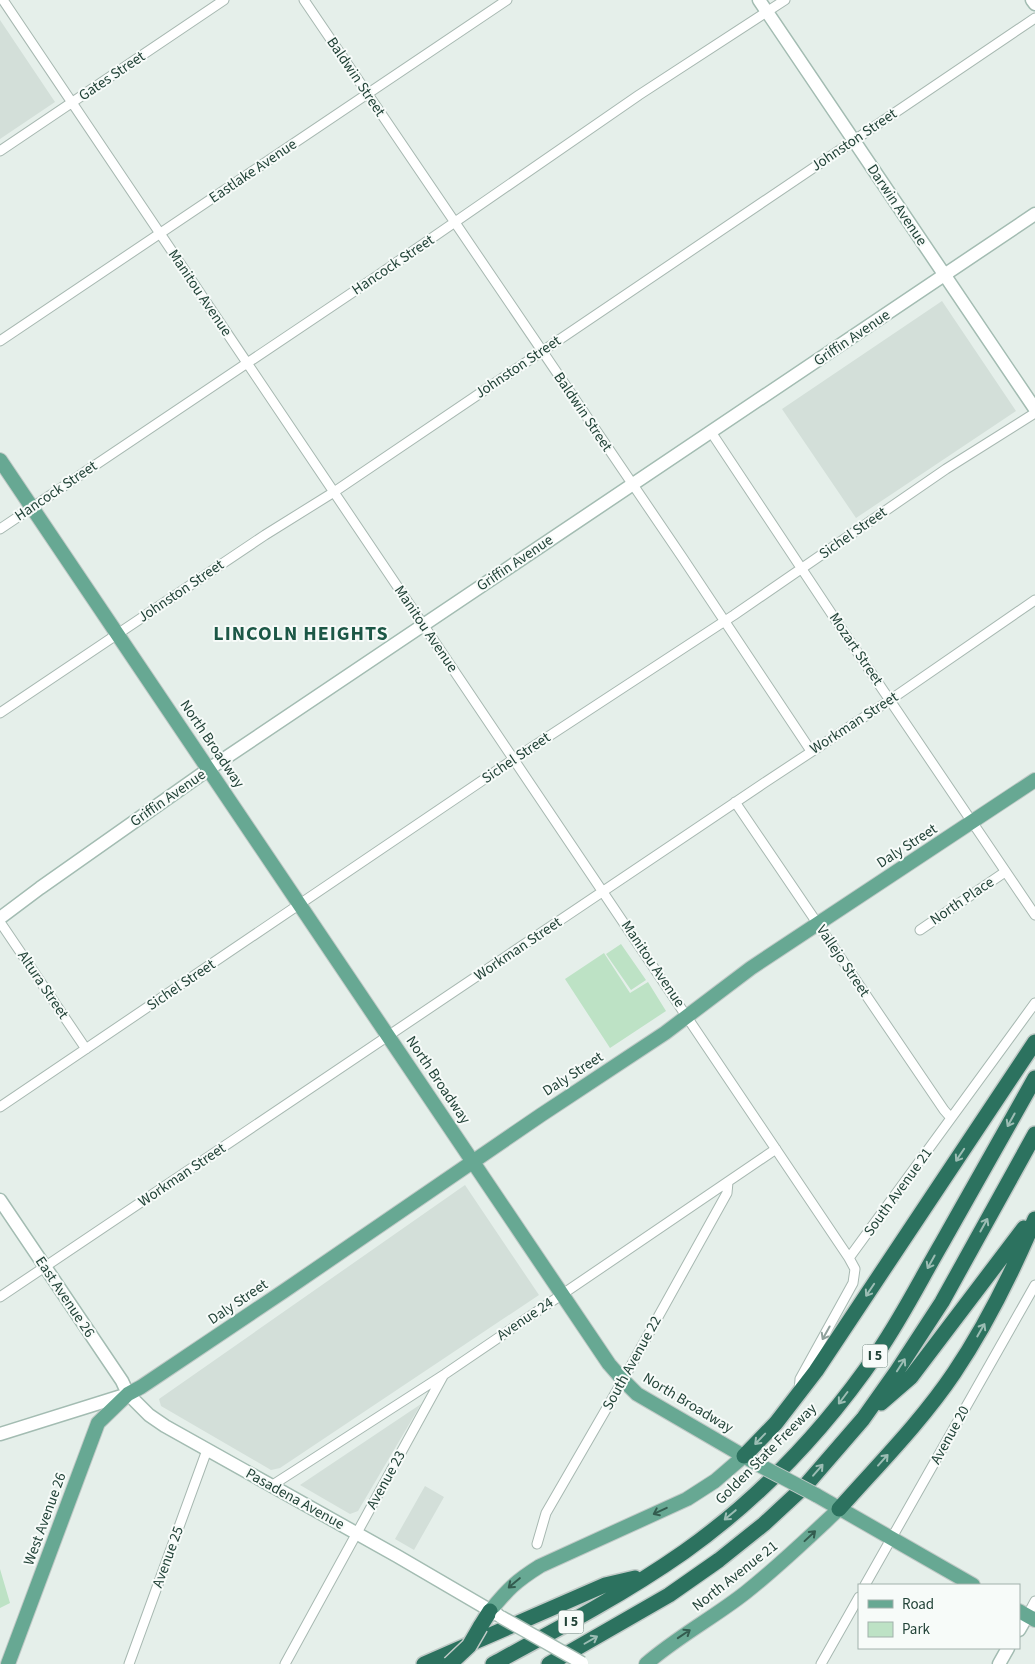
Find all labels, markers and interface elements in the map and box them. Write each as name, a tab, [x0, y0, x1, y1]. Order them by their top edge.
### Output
street label: Baldwin Street	[322, 33, 390, 121]
street label: Gates Street	[75, 46, 149, 106]
street label: Johnston Street	[807, 103, 901, 177]
street label: Eastlake Avenue	[205, 134, 301, 208]
street label: Darwin Avenue	[862, 160, 932, 250]
street label: Hancock Street	[348, 230, 438, 300]
street label: Manitou Avenue	[163, 245, 237, 341]
street label: Griffin Avenue	[810, 305, 894, 371]
street label: Johnston Street	[471, 330, 565, 404]
street label: Baldwin Street	[549, 368, 617, 456]
street label: Hancock Street	[11, 456, 101, 526]
street label: Sichel Street	[815, 502, 891, 564]
street label: Griffin Avenue	[473, 530, 557, 596]
street label: Johnston Street	[134, 554, 228, 628]
street label: Manitou Avenue	[389, 581, 463, 677]
street label: Mozart Street	[824, 609, 888, 689]
district label: LINCOLN HEIGHTS	[213, 620, 389, 648]
street label: Workman Street	[806, 687, 902, 759]
street label: North Broadway	[175, 696, 249, 792]
street label: Sichel Street	[478, 727, 554, 789]
street label: Griffin Avenue	[126, 764, 210, 832]
street label: Daly Street	[873, 819, 941, 873]
street label: North Place	[926, 872, 998, 930]
street label: Workman Street	[470, 912, 566, 986]
street label: Manitou Avenue	[616, 916, 690, 1012]
street label: Vallejo Street	[811, 921, 875, 1001]
street label: Altura Street	[12, 947, 74, 1023]
street label: Sichel Street	[143, 954, 219, 1016]
street label: North Broadway	[401, 1032, 475, 1128]
street label: Daly Street	[539, 1047, 607, 1101]
one-way arrow	[1006, 1113, 1016, 1128]
street label: Workman Street	[134, 1138, 230, 1212]
street label: South Avenue 21	[859, 1143, 937, 1241]
one-way arrow	[955, 1148, 965, 1162]
one-way arrow	[980, 1219, 990, 1233]
street label: East Avenue 26	[30, 1252, 100, 1342]
one-way arrow	[926, 1254, 936, 1269]
street label: Daly Street	[204, 1274, 272, 1330]
one-way arrow	[865, 1283, 875, 1297]
street label: Avenue 24	[493, 1292, 558, 1346]
street label: South Avenue 22	[597, 1312, 667, 1414]
one-way arrow	[976, 1324, 986, 1338]
one-way arrow	[820, 1325, 830, 1339]
road number: I 5	[862, 1344, 888, 1368]
one-way arrow	[896, 1358, 906, 1372]
street label: North Broadway	[639, 1368, 737, 1438]
one-way arrow	[838, 1391, 849, 1405]
street label: Golden State Freeway	[711, 1399, 821, 1509]
street label: Avenue 20	[925, 1402, 975, 1468]
one-way arrow	[754, 1433, 766, 1446]
street label: Avenue 23	[361, 1447, 411, 1513]
one-way arrow	[877, 1453, 889, 1466]
street label: Pasadena Avenue	[242, 1463, 348, 1535]
one-way arrow	[813, 1464, 824, 1477]
street label: West Avenue 26	[18, 1470, 72, 1568]
one-way arrow	[653, 1507, 668, 1517]
one-way arrow	[724, 1509, 737, 1520]
street label: Avenue 25	[147, 1523, 189, 1591]
one-way arrow	[804, 1530, 817, 1542]
street label: North Avenue 21	[688, 1536, 782, 1616]
one-way arrow	[508, 1578, 521, 1589]
legend	[858, 1584, 1020, 1649]
text: Road	[902, 1594, 934, 1615]
road number: I 5	[558, 1610, 584, 1634]
text: Park	[902, 1619, 931, 1640]
one-way arrow	[677, 1629, 691, 1639]
one-way arrow	[584, 1634, 598, 1644]

